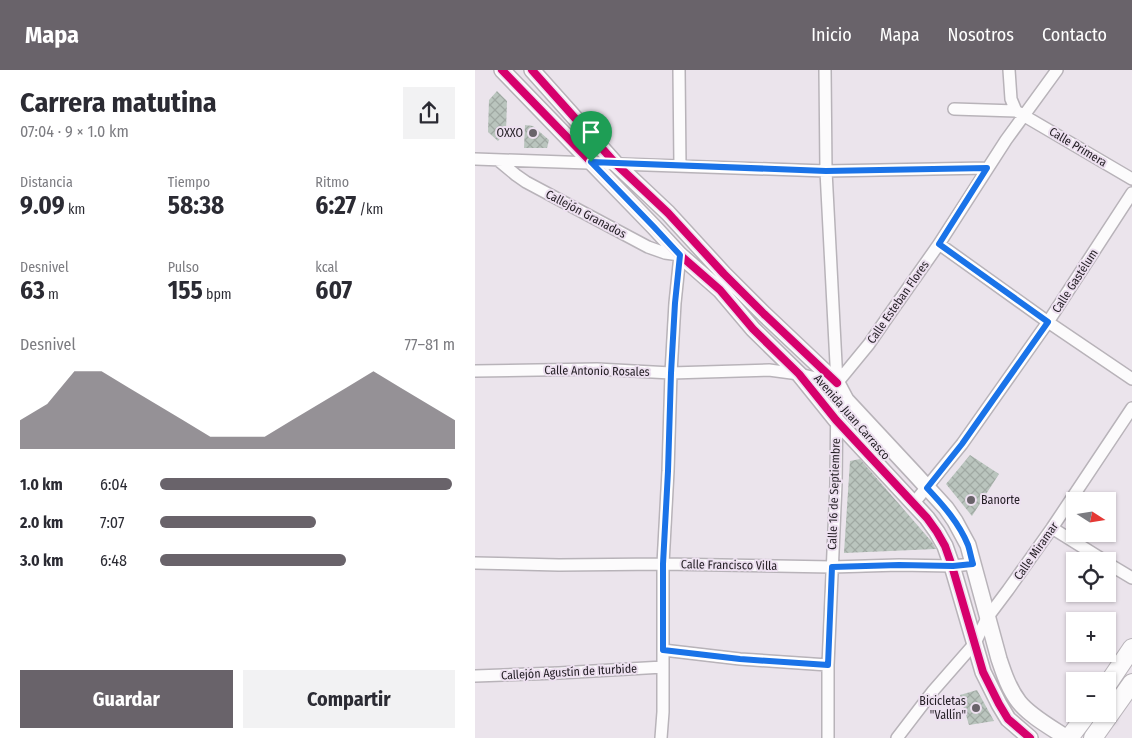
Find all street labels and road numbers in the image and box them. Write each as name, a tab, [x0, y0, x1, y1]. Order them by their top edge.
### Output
street label: Calle Primera	[1047, 124, 1110, 170]
street label: Callejón Granados	[543, 187, 629, 241]
street label: Calle Gastélum	[1049, 247, 1101, 315]
street label: Calle Esteban Flores	[864, 258, 932, 346]
street label: Calle Antonio Rosales	[544, 363, 650, 379]
street label: Avenida Juan Carrasco	[811, 371, 893, 463]
street label: Calle 16 de Septiembre	[825, 438, 843, 550]
street label: Calle Miramar	[1011, 519, 1062, 583]
street label: Calle Francisco Villa	[681, 557, 777, 573]
street label: Callejón Agustín de Iturbide	[501, 661, 637, 683]

